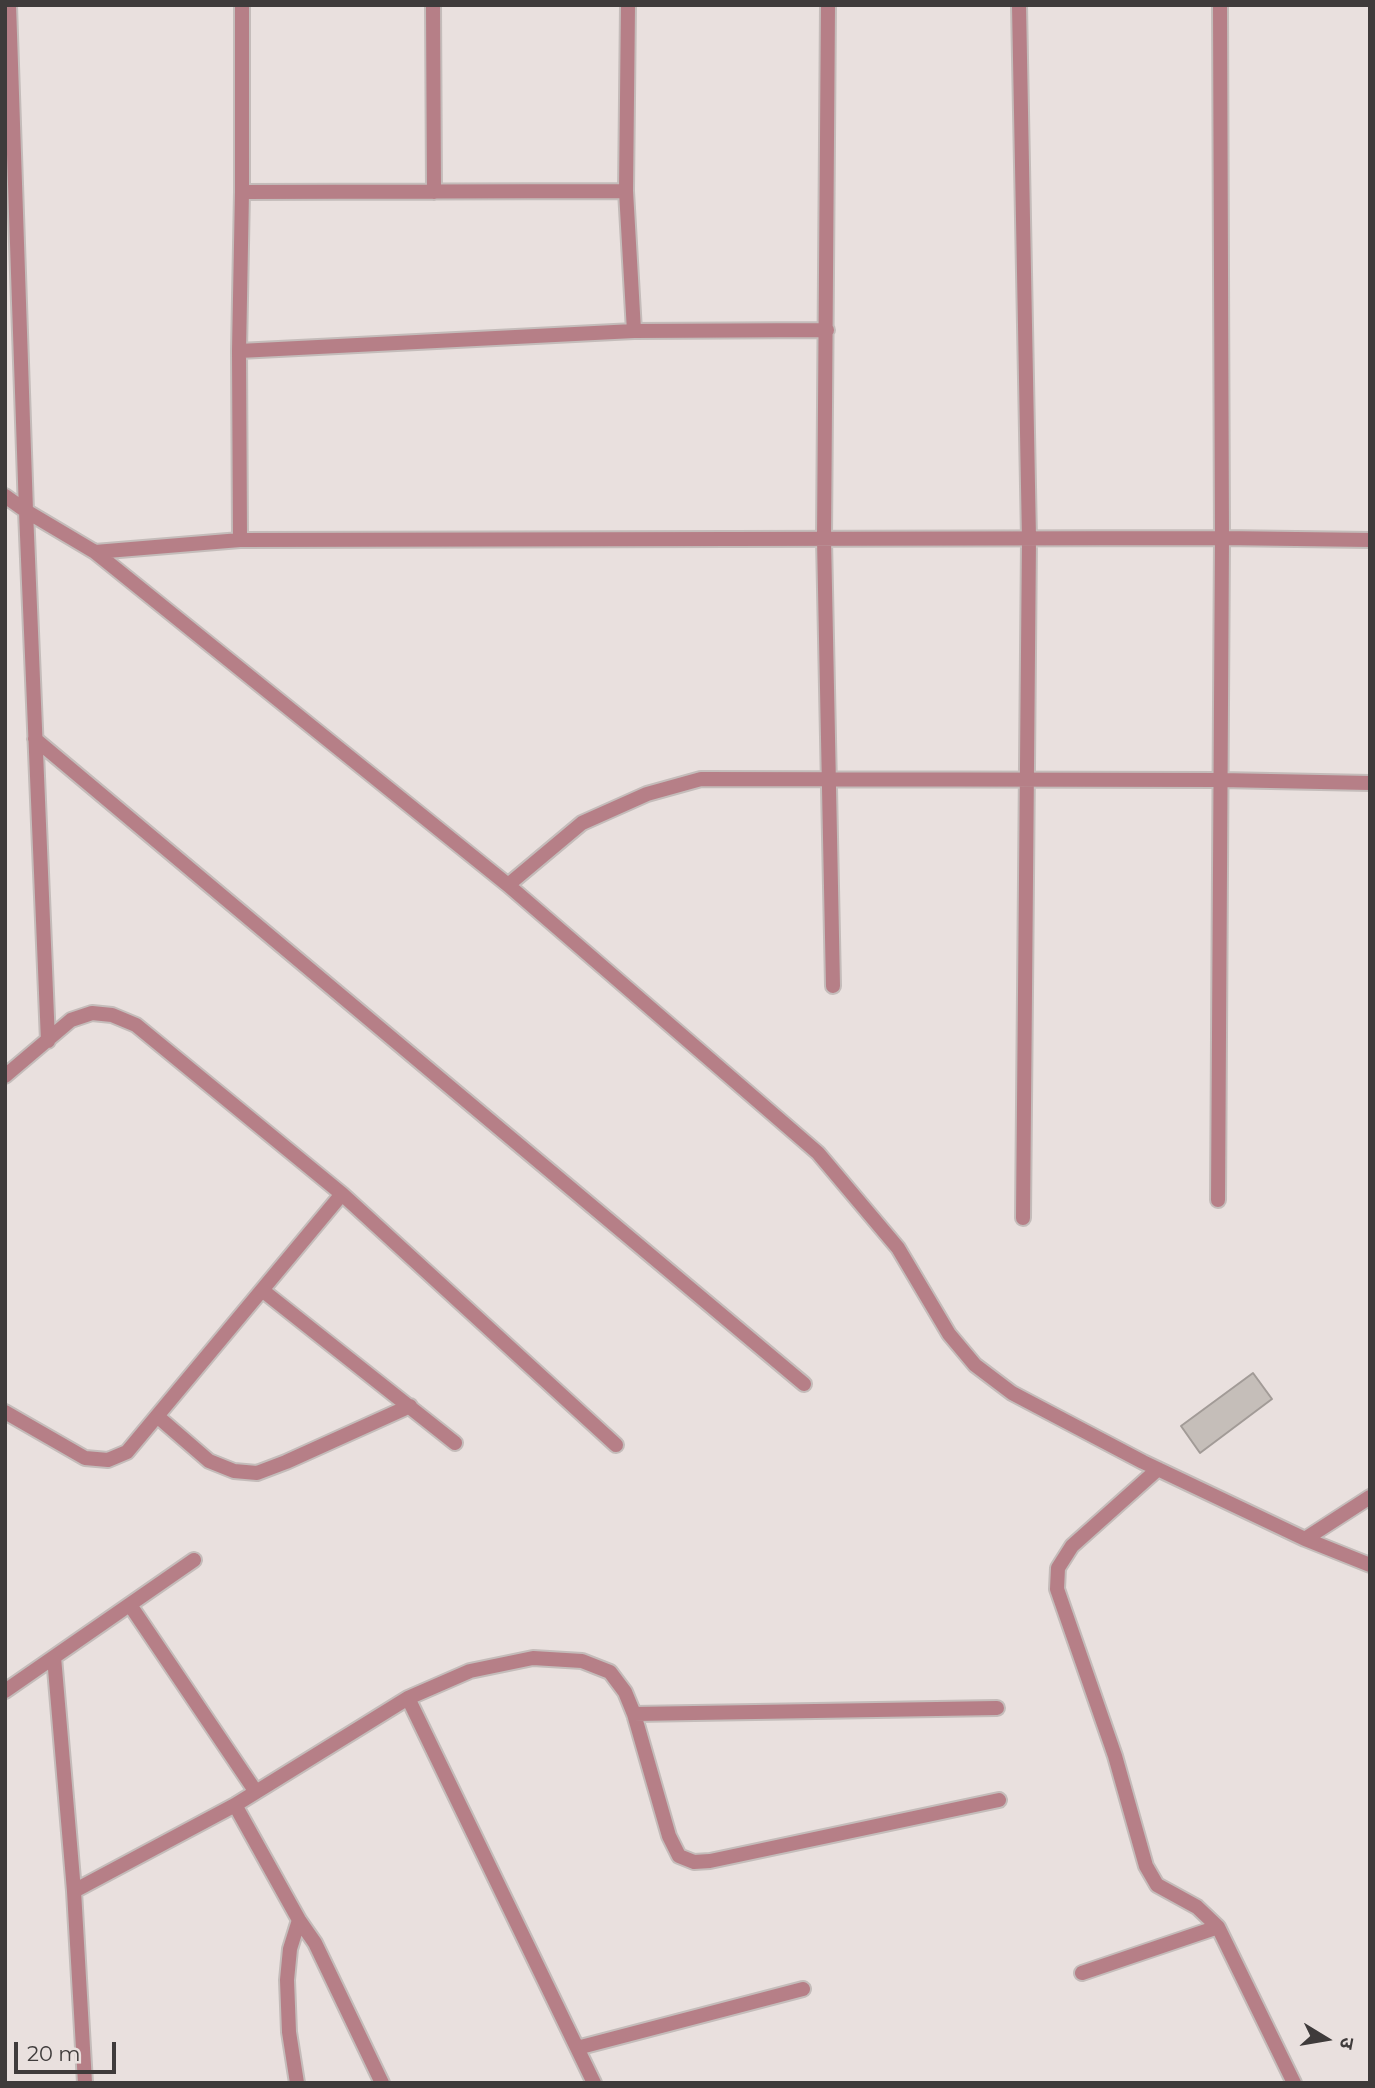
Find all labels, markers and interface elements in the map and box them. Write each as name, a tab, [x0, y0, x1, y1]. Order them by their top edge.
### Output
north arrow	[1291, 2004, 1361, 2074]
scale bar	[18, 2028, 119, 2072]
text: उ	[1335, 2035, 1359, 2051]
text: 20 m	[27, 2041, 81, 2066]

